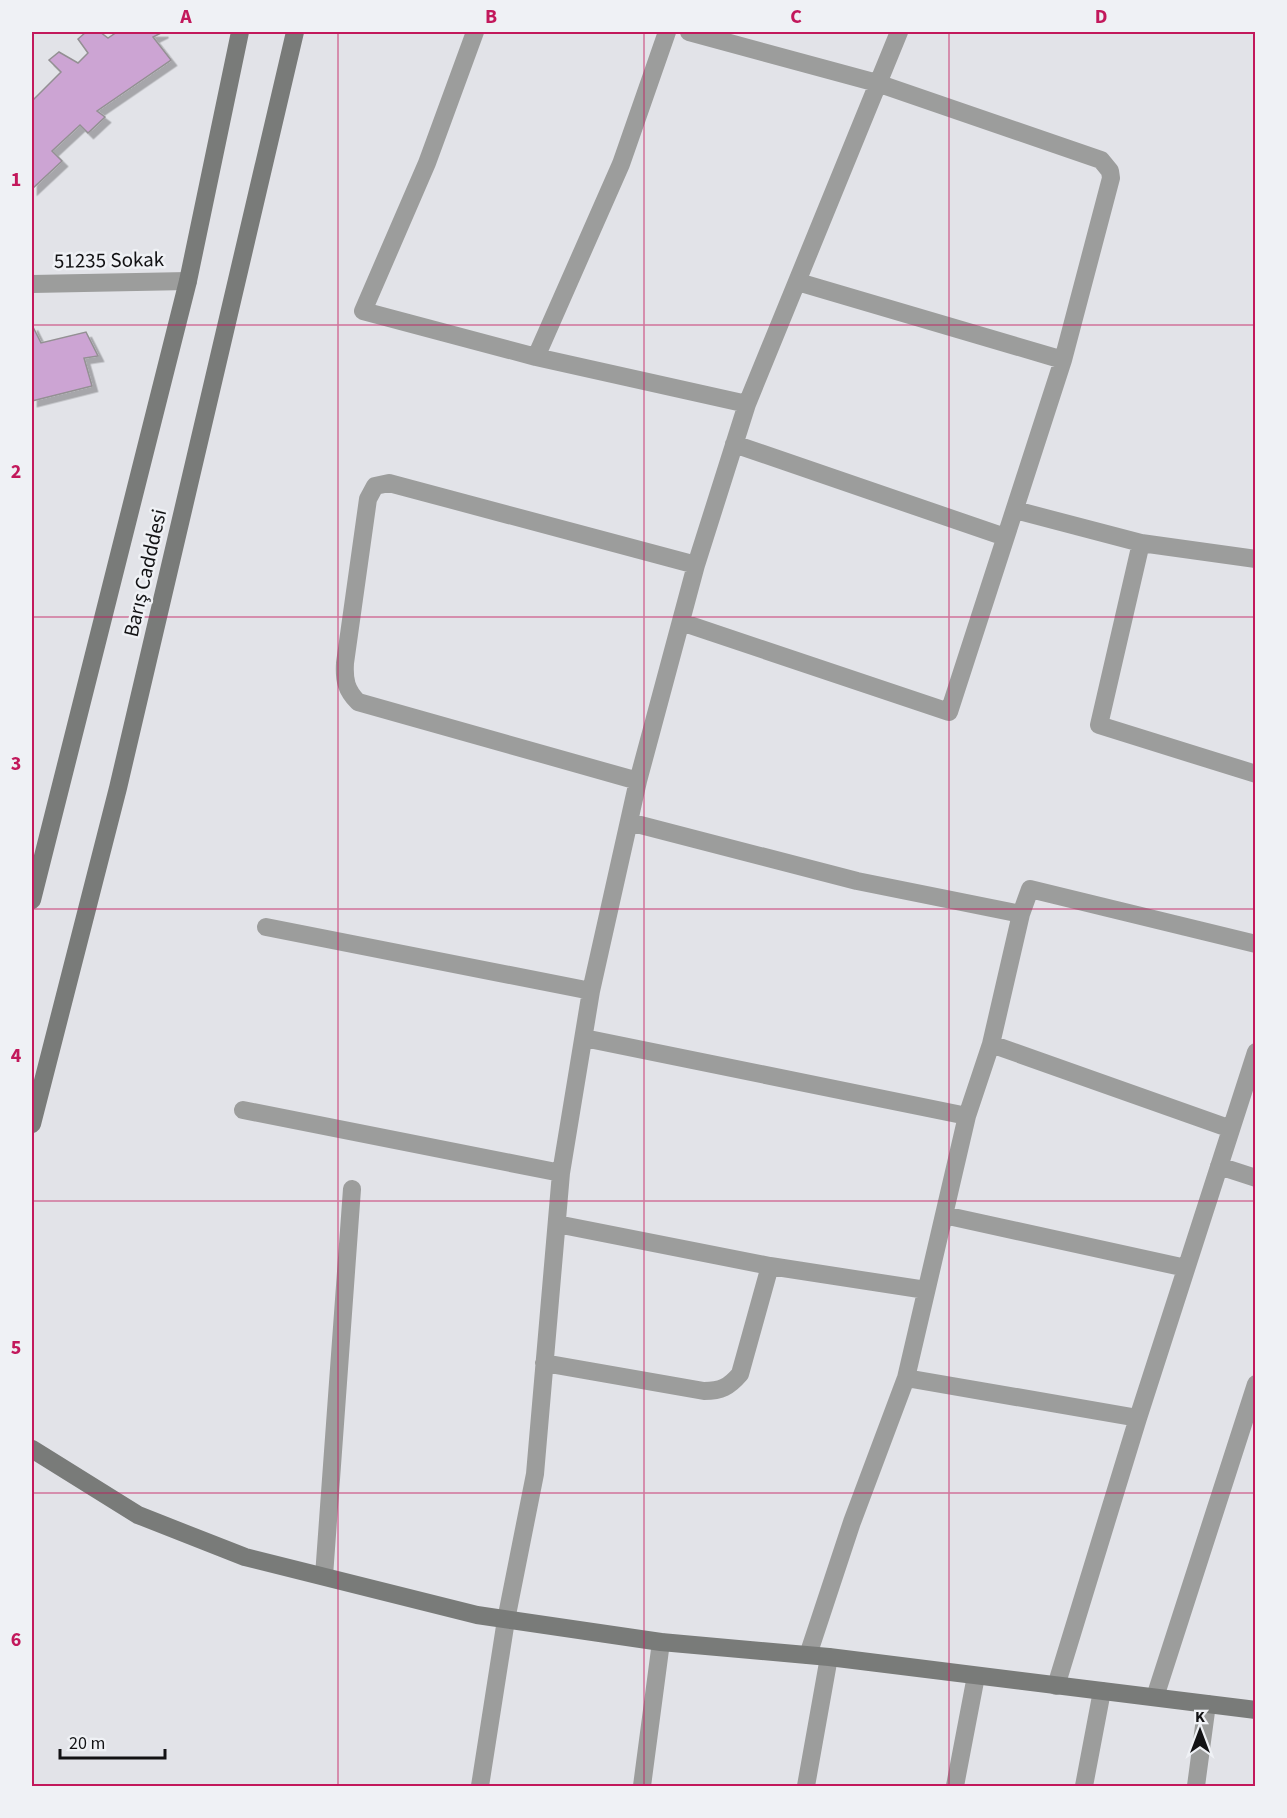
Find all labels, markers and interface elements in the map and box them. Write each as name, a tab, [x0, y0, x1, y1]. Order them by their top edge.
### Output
text: A	[179, 3, 192, 31]
text: B	[485, 3, 497, 31]
text: C	[790, 3, 802, 31]
text: D	[1095, 3, 1107, 31]
text: 1	[11, 166, 21, 194]
street label: 51235 Sokak	[54, 244, 165, 276]
text: 2	[11, 458, 21, 486]
street label: Barış Cadddesi	[116, 506, 174, 640]
text: 3	[11, 750, 21, 778]
text: 4	[11, 1042, 22, 1070]
text: 5	[11, 1334, 21, 1362]
text: 6	[11, 1626, 21, 1654]
north arrow	[1170, 1701, 1230, 1761]
text: K	[1195, 1706, 1205, 1728]
scale bar	[60, 1722, 165, 1760]
text: 20 m	[69, 1731, 105, 1756]

